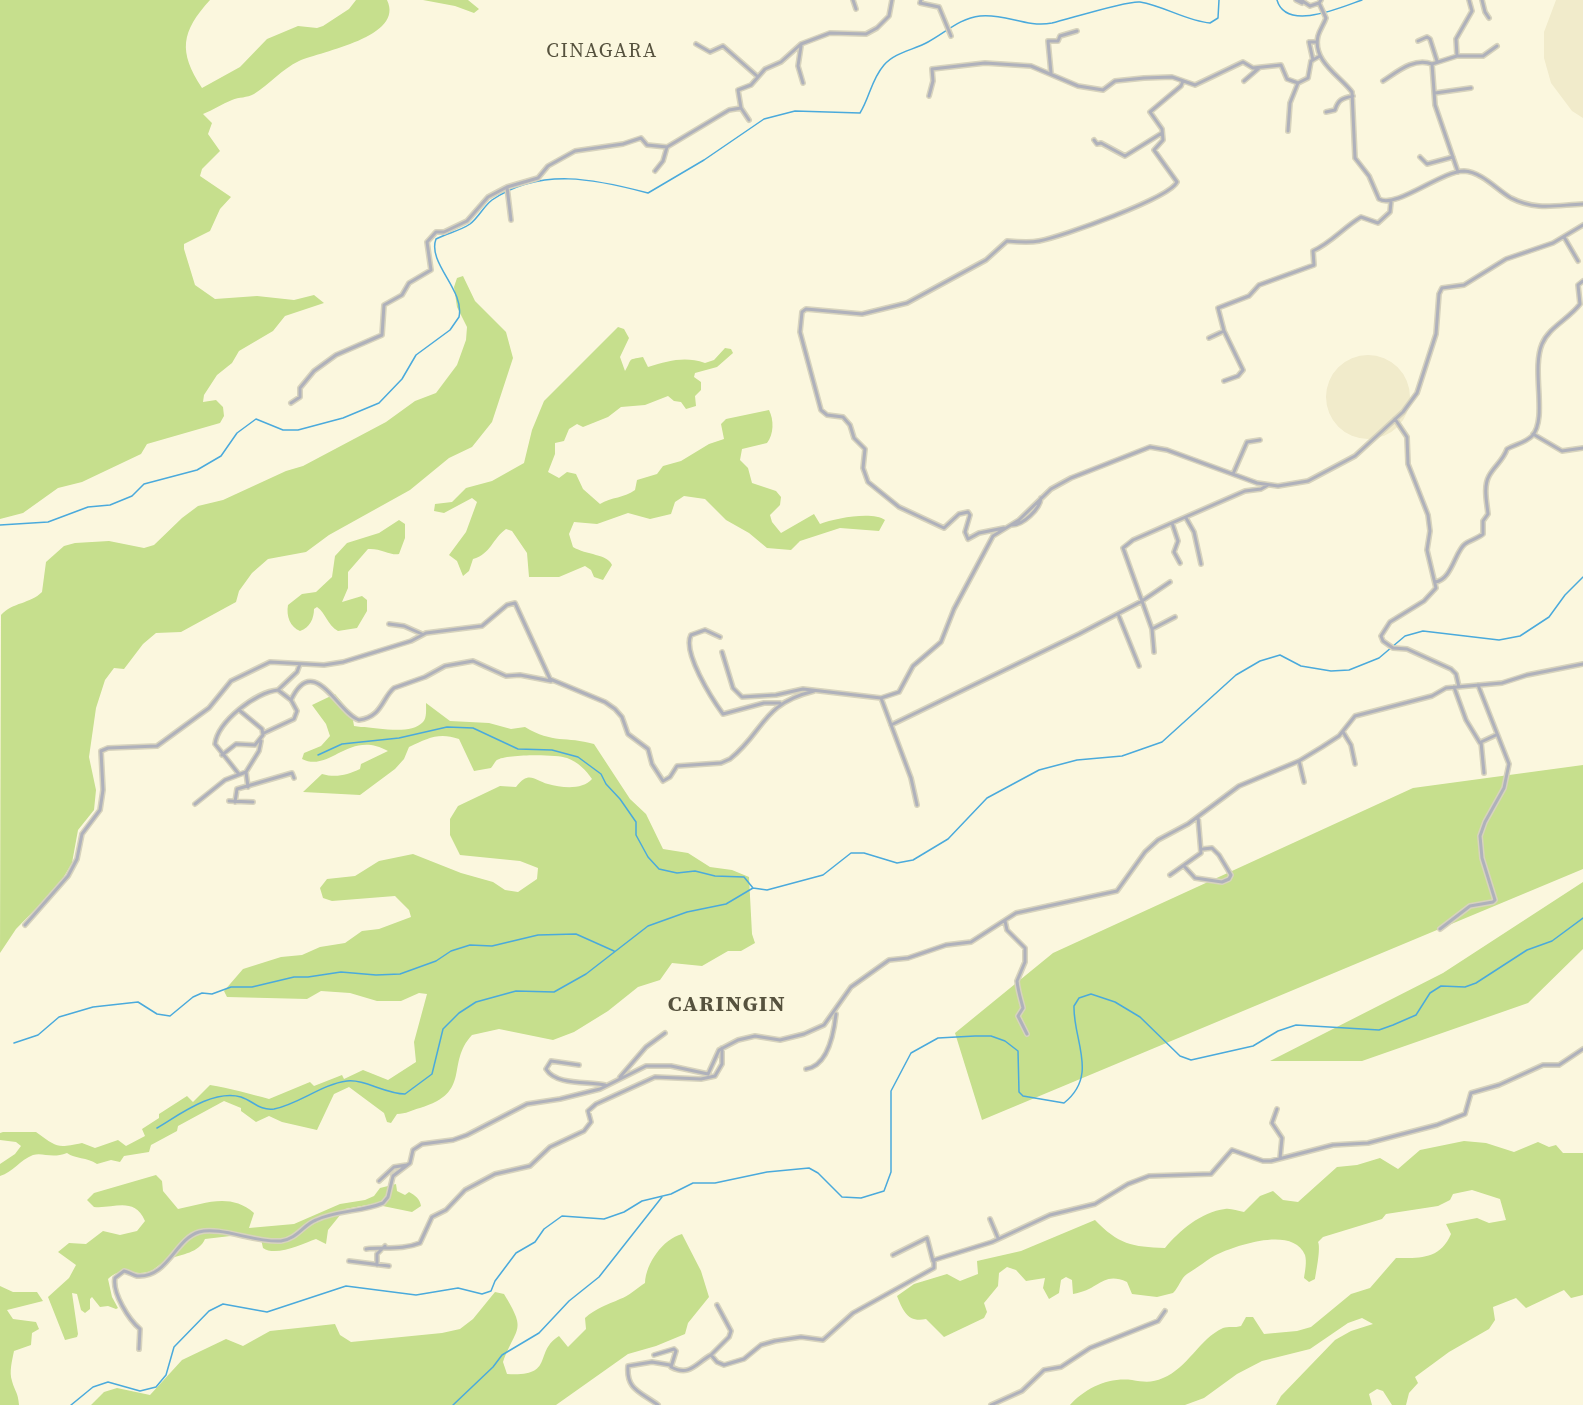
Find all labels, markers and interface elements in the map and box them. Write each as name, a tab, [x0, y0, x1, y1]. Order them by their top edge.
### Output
district label: CINAGARA	[546, 40, 658, 64]
district label: CARINGIN	[668, 992, 786, 1018]

